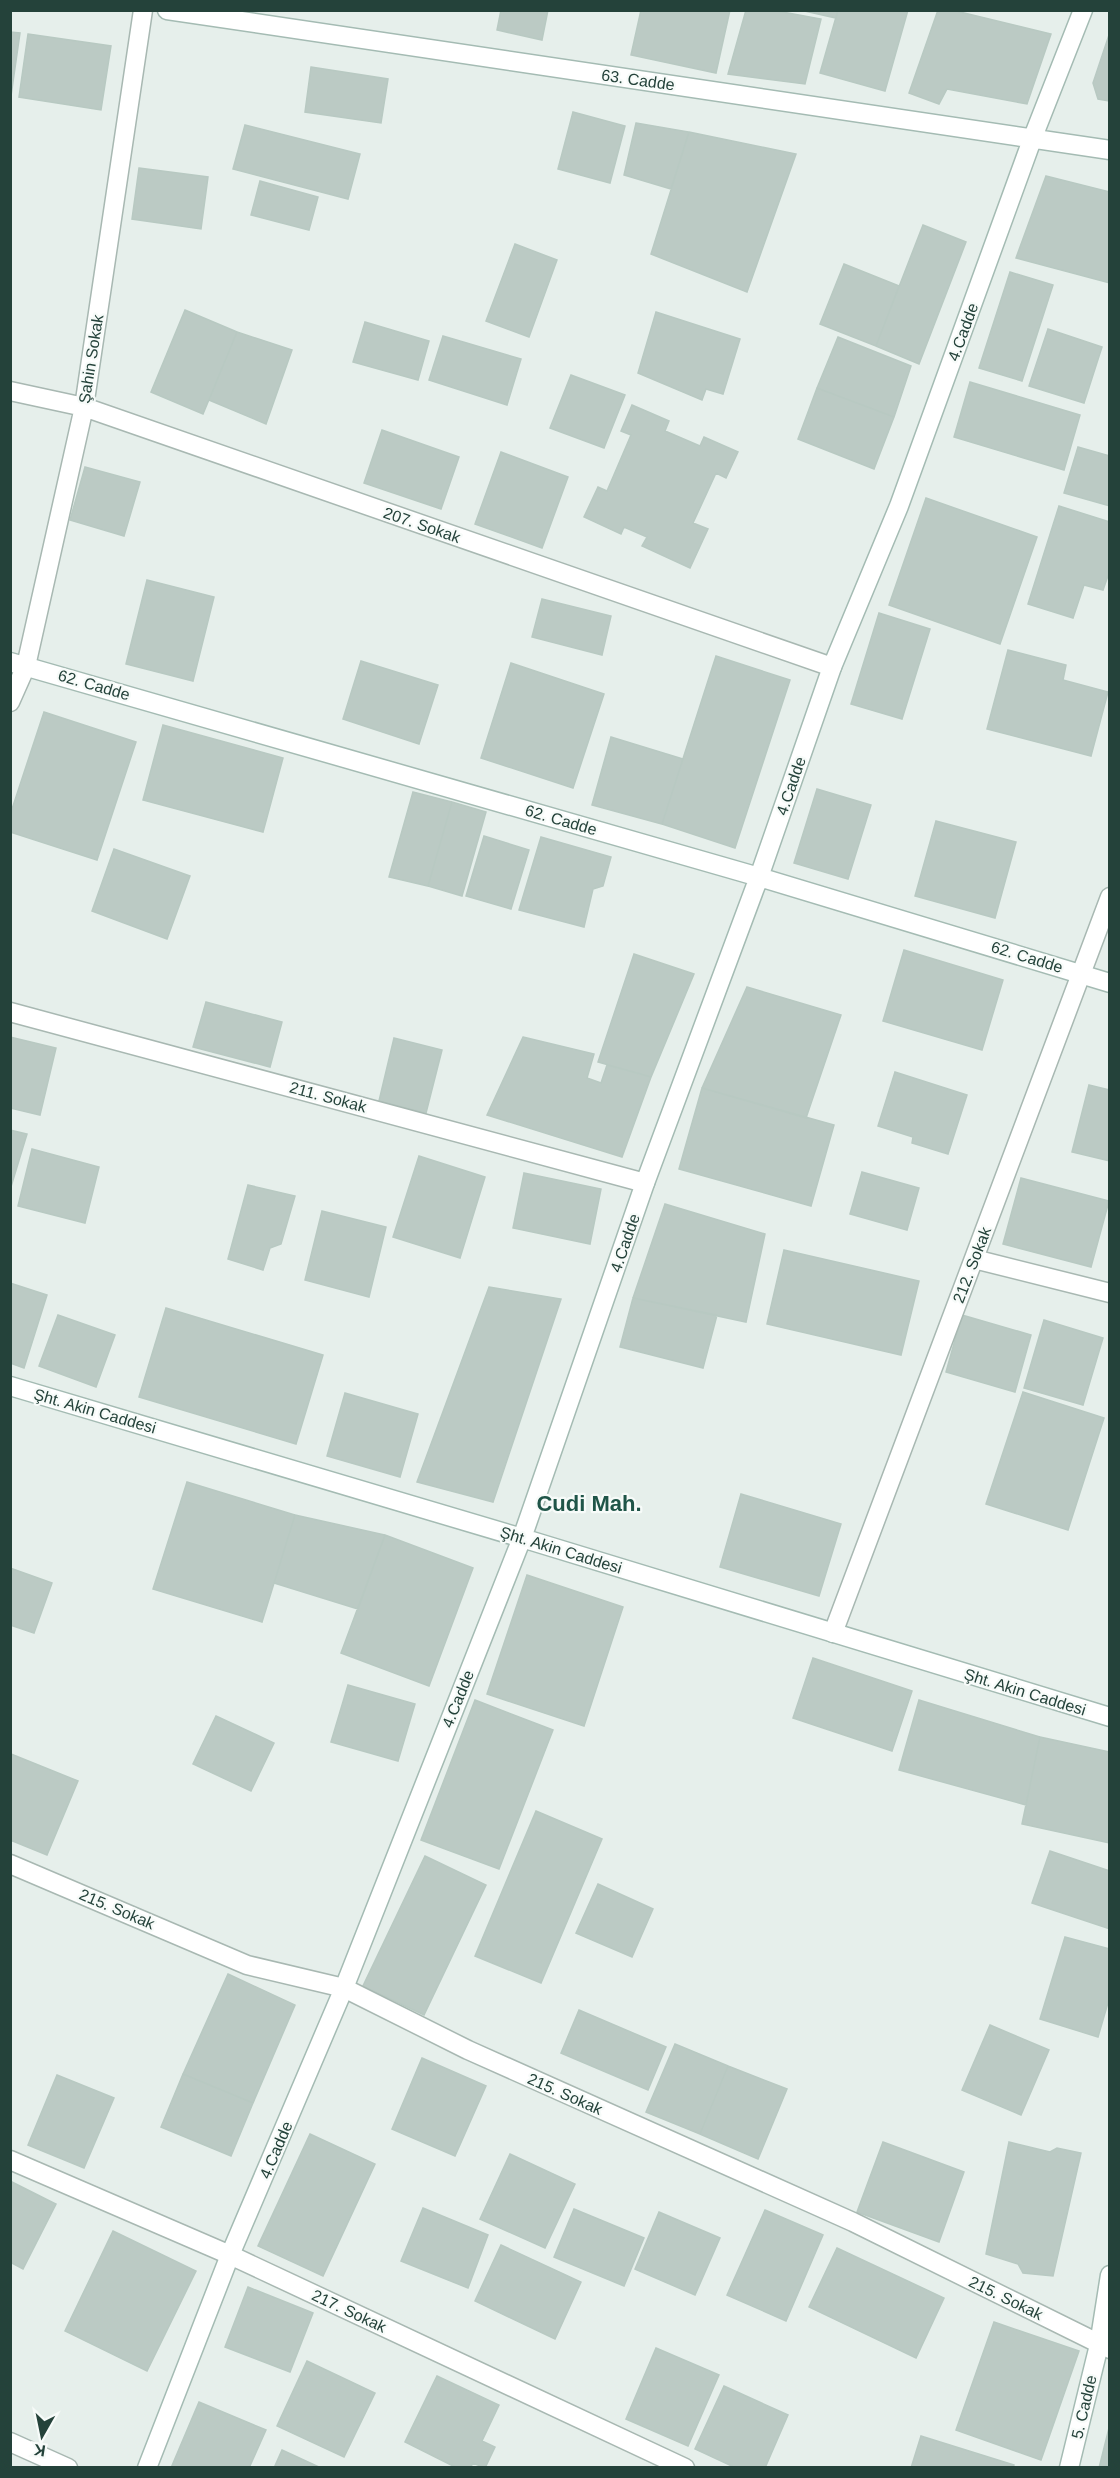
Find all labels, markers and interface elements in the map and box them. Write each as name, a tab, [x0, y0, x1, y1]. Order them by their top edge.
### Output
street label: 63. Cadde	[600, 66, 676, 94]
street label: 4.Cadde	[945, 301, 981, 363]
street label: Şahin Sokak	[76, 312, 107, 405]
street label: 207. Sokak	[381, 504, 464, 546]
street label: 62. Cadde	[56, 667, 132, 703]
street label: 4.Cadde	[773, 755, 809, 817]
street label: 62. Cadde	[523, 802, 599, 838]
street label: 62. Cadde	[989, 938, 1065, 976]
street label: 211. Sokak	[288, 1079, 369, 1116]
street label: 4.Cadde	[607, 1212, 643, 1274]
street label: 212. Sokak	[950, 1224, 995, 1305]
street label: Şht. Akin Caddesi	[32, 1385, 158, 1437]
district label: Cudi Mah.	[536, 1491, 642, 1516]
street label: Şht. Akin Caddesi	[498, 1523, 624, 1577]
street label: Şht. Akin Caddesi	[962, 1665, 1088, 1719]
street label: 4.Cadde	[439, 1668, 477, 1730]
street label: 215. Sokak	[77, 1886, 158, 1933]
street label: 215. Sokak	[525, 2070, 606, 2118]
street label: 4.Cadde	[256, 2119, 296, 2181]
street label: 215. Sokak	[966, 2273, 1047, 2324]
street label: 217. Sokak	[309, 2286, 390, 2336]
street label: 5. Cadde	[1068, 2373, 1100, 2441]
north arrow	[12, 2406, 72, 2466]
text: K	[32, 2441, 47, 2460]

